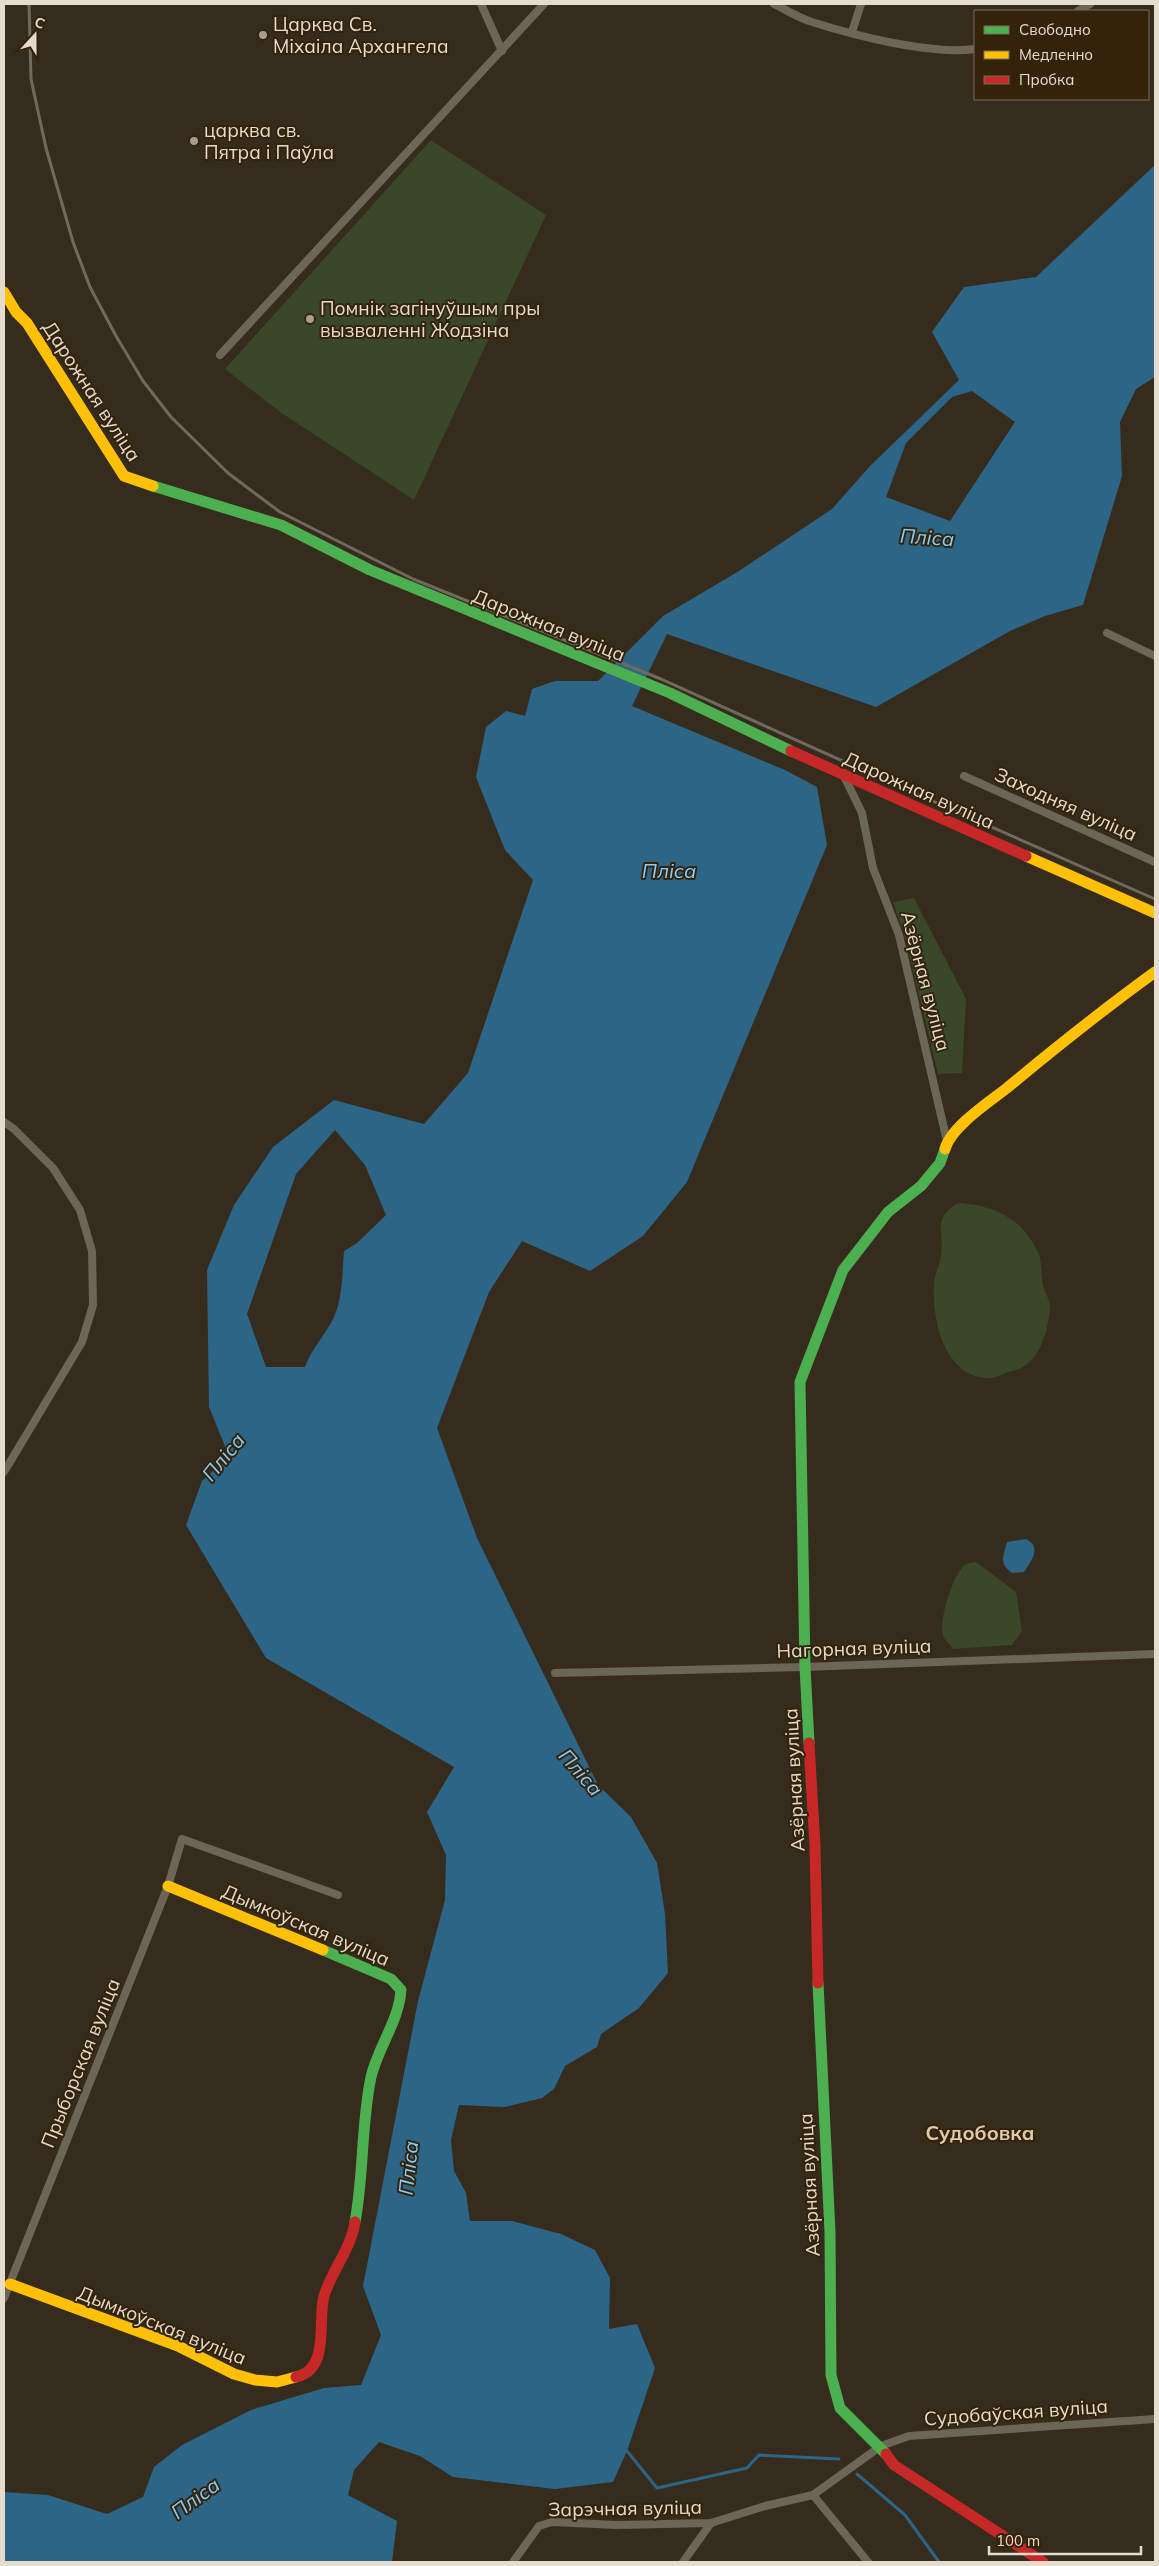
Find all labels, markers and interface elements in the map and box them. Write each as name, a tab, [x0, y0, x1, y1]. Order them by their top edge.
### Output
north arrow	[10, 10, 60, 60]
legend	[974, 10, 1149, 100]
place label: Царква Св. Міхаіла Архангела	[273, 12, 449, 58]
text: С	[32, 13, 47, 33]
text: Свободно	[1019, 20, 1091, 39]
marker: Царква Св. Міхаіла Архангела	[257, 29, 269, 41]
text: Медленно	[1019, 45, 1093, 64]
text: Пробка	[1019, 70, 1074, 89]
place label: царква св. Пятра і Паўла	[204, 118, 334, 164]
marker: царква св. Пятра і Паўла	[188, 135, 200, 147]
place label: Помнік загінуўшым пры вызваленні Жодзіна	[320, 296, 540, 342]
marker: Помнік загінуўшым пры вызваленні Жодзіна	[304, 313, 316, 325]
street label: Дарожная вуліца	[38, 316, 146, 466]
water label: Пліса	[899, 523, 955, 551]
street label: Дарожная вуліца	[469, 583, 629, 667]
street label: Дарожная вуліца	[840, 746, 998, 834]
street label: Заходняя вуліца	[991, 762, 1141, 846]
water label: Пліса	[642, 858, 696, 883]
street label: Азёрная вуліца	[896, 909, 956, 1053]
water label: Пліса	[196, 1428, 250, 1486]
street label: Нагорная вуліца	[776, 1633, 932, 1663]
street label: Азёрная вуліца	[778, 1708, 810, 1852]
water label: Пліса	[554, 1743, 608, 1801]
street label: Дымкоўская вуліца	[219, 1879, 393, 1971]
street label: Прыборская вуліца	[35, 1975, 125, 2151]
street label: Азёрная вуліца	[793, 2113, 825, 2257]
district label: Судобовка	[926, 2120, 1034, 2145]
water label: Пліса	[393, 2140, 423, 2196]
street label: Дымкоўская вуліца	[74, 2280, 250, 2370]
street label: Судобаўская вуліца	[923, 2394, 1109, 2430]
water label: Пліса	[166, 2472, 224, 2524]
street label: Зарэчная вуліца	[548, 2495, 702, 2521]
scale bar	[989, 2524, 1142, 2556]
text: 100 m	[996, 2531, 1040, 2550]

